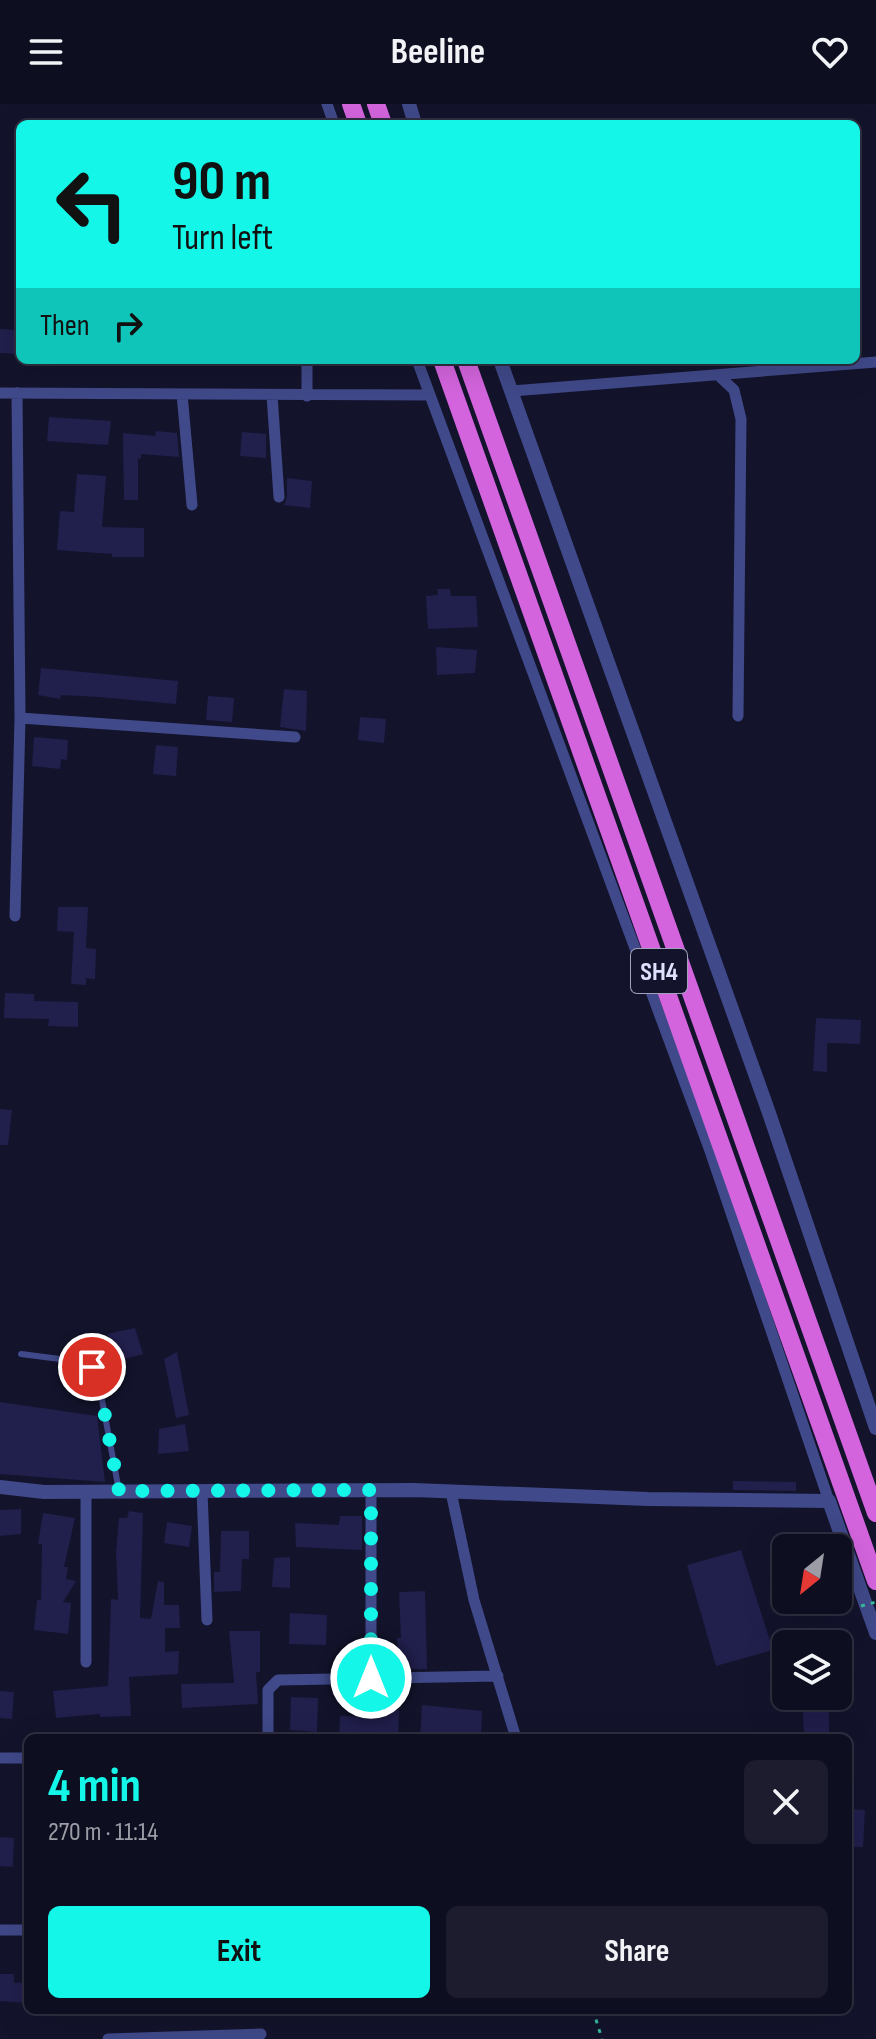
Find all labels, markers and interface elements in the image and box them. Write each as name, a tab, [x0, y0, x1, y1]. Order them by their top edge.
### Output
icon: menu	[24, 30, 68, 74]
icon: heart	[808, 30, 852, 74]
text: Beeline	[391, 31, 485, 74]
text: 90 m	[172, 149, 271, 216]
icon: left	[40, 152, 144, 256]
text: Turn left	[172, 217, 273, 260]
icon: right	[106, 304, 150, 348]
text: Then	[40, 308, 90, 344]
road number: SH4	[631, 949, 687, 993]
pin	[58, 1333, 126, 1401]
icon: arrive	[70, 1345, 114, 1389]
north arrow	[772, 1534, 852, 1614]
map controls	[772, 1534, 852, 1710]
button: layers	[772, 1630, 852, 1710]
position arrow	[329, 1636, 413, 1720]
text: 4 min	[48, 1758, 141, 1815]
button: close	[744, 1760, 828, 1844]
text: 270 m · 11:14	[48, 1817, 158, 1848]
button: Exit	[48, 1906, 430, 1998]
button: Share	[446, 1906, 828, 1998]

